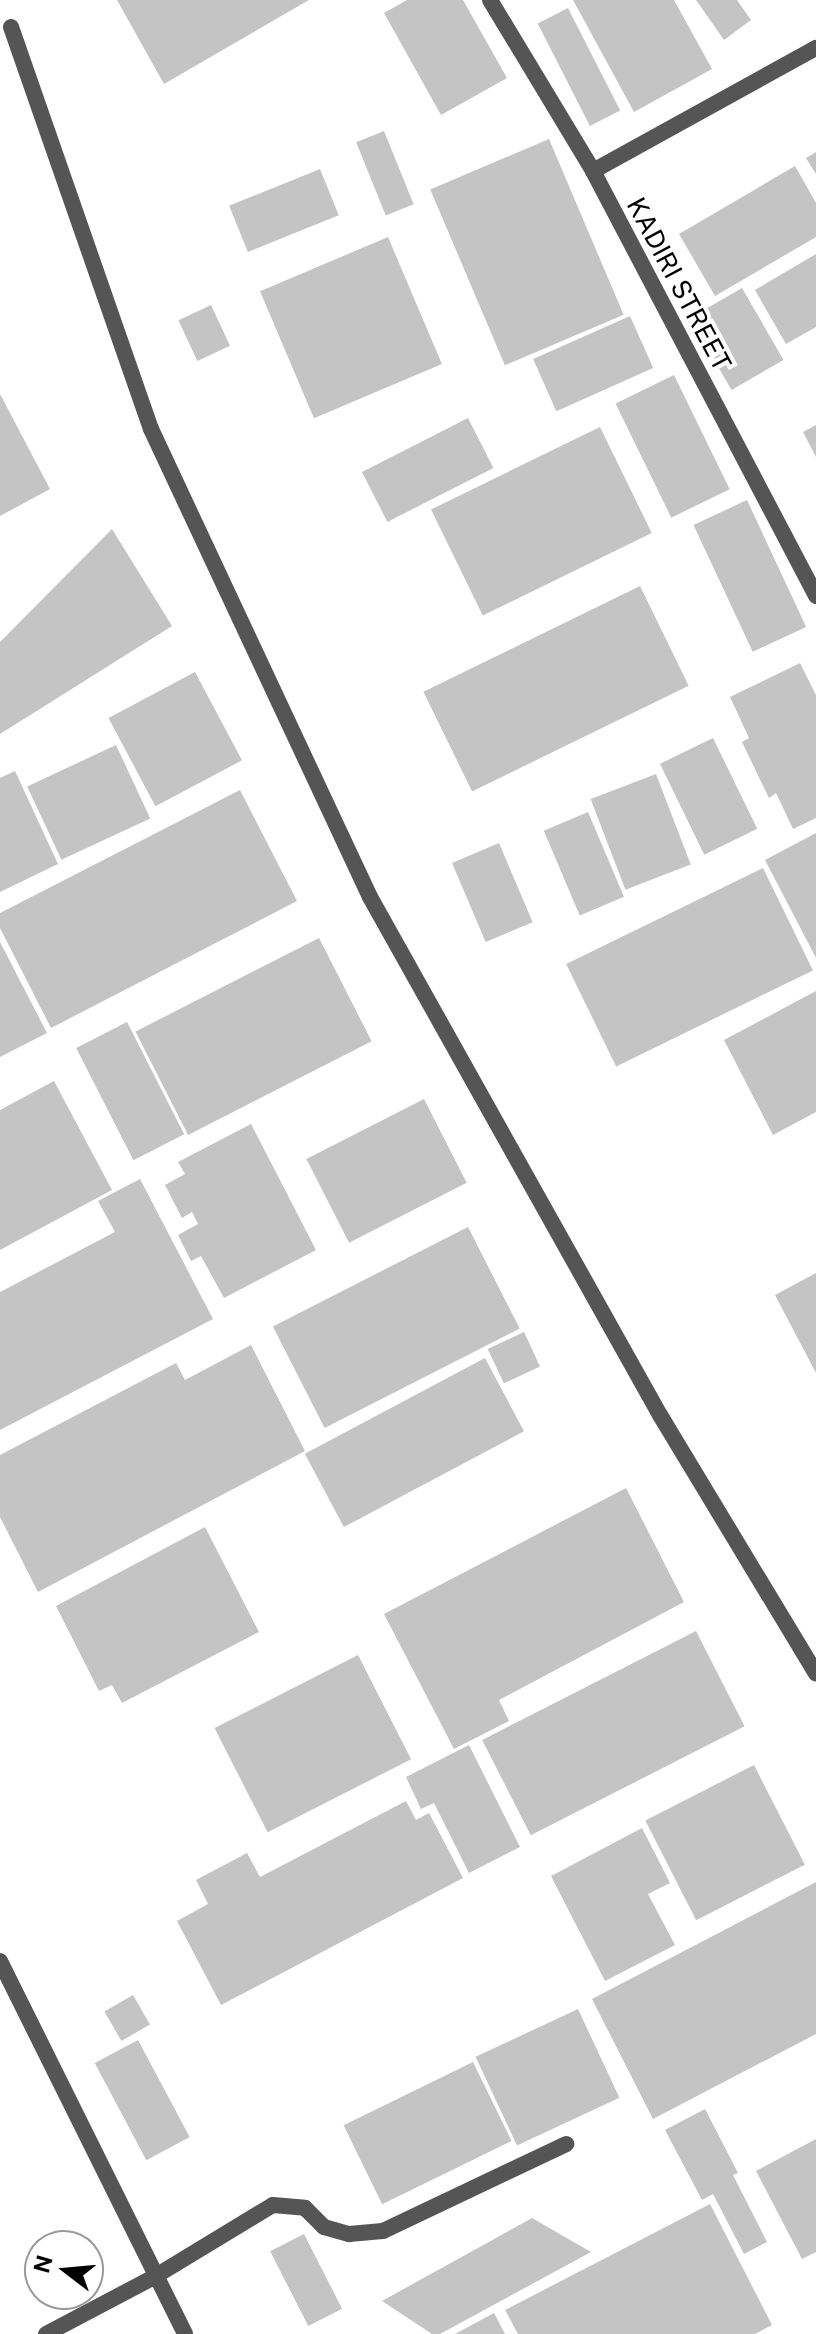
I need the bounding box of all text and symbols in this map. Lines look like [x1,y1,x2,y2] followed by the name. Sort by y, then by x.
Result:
[620,192,738,376] street label: KADIRI STREET
[24,2230,104,2310] north arrow
[28,2252,58,2276] text: N

